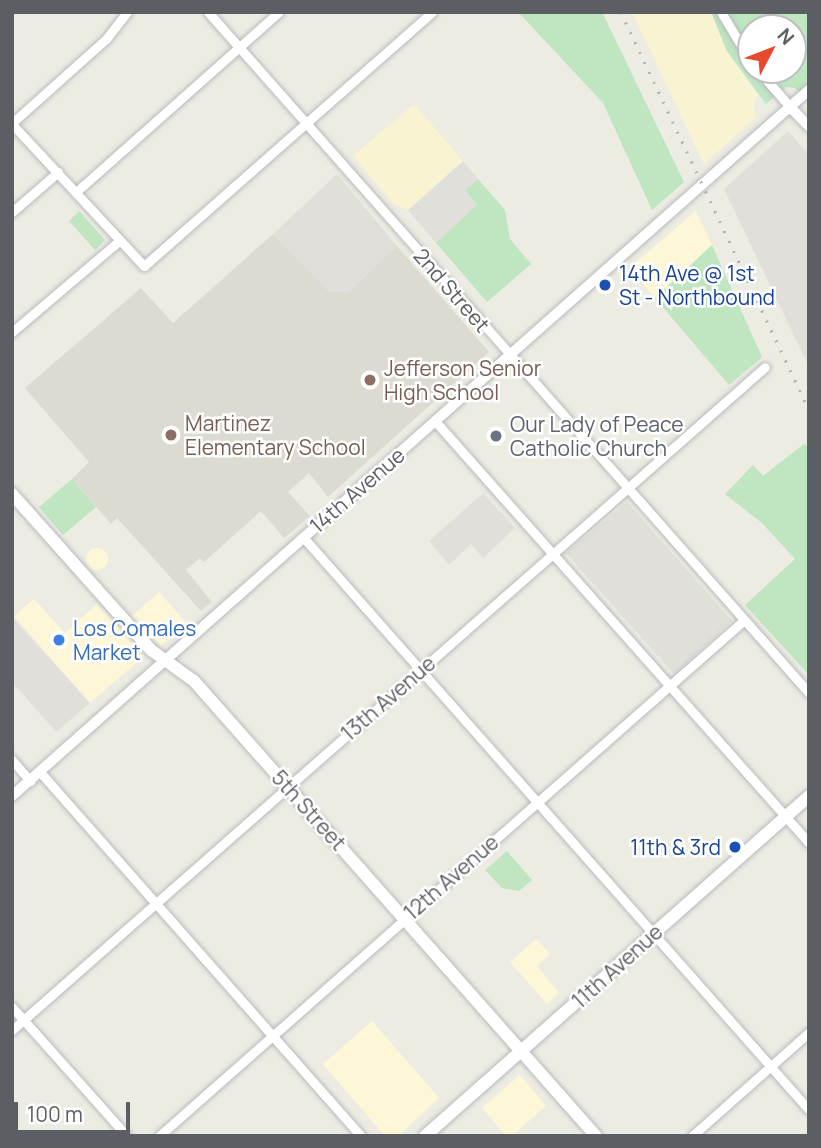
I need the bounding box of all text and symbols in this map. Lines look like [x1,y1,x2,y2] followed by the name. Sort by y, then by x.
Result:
[737,14,807,84] north arrow
[772,23,800,50] text: N
[409,243,495,337] street label: 2nd Street
[619,260,775,310] place label: 14th Ave @ 1st St - Northbound
[597,277,613,293] marker: 14th Ave @ 1st St - Northbound
[384,355,541,405] place label: Jefferson Senior High School
[362,372,378,388] marker: Jefferson Senior High School
[185,410,366,460] place label: Martinez Elementary School
[510,411,684,461] place label: Our Lady of Peace Catholic Church
[163,427,179,443] marker: Martinez Elementary School
[488,428,504,444] marker: Our Lady of Peace Catholic Church
[304,442,410,538] street label: 14th Avenue
[73,615,196,665] place label: Los Comales Market
[51,632,67,648] marker: Los Comales Market
[336,650,440,746] street label: 13th Avenue
[267,765,351,855] street label: 5th Street
[399,829,503,925] street label: 12th Avenue
[630,834,721,860] place label: 11th & 3rd
[727,839,743,855] marker: 11th & 3rd
[566,919,668,1013] street label: 11th Avenue
[18,1088,133,1132] scale bar
[27,1100,83,1128] text: 100 m

